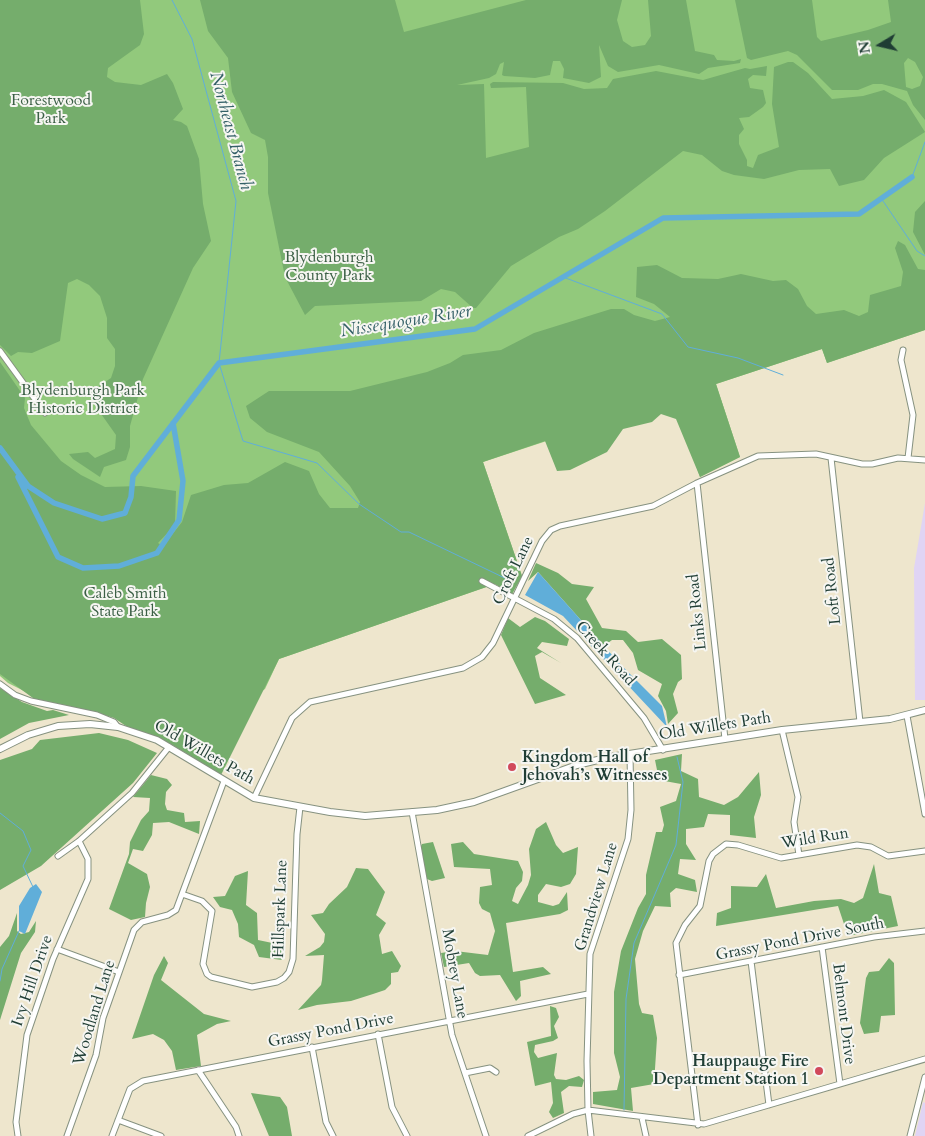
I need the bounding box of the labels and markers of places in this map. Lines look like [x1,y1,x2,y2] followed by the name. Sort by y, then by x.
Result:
[522,748,667,786] place label: Kingdom Hall of Jehovah’s Witnesses
[506,761,518,773] marker: Kingdom Hall of Jehovah’s Witnesses
[653,1052,809,1090] place label: Hauppauge Fire Department Station 1
[813,1065,825,1077] marker: Hauppauge Fire Department Station 1

